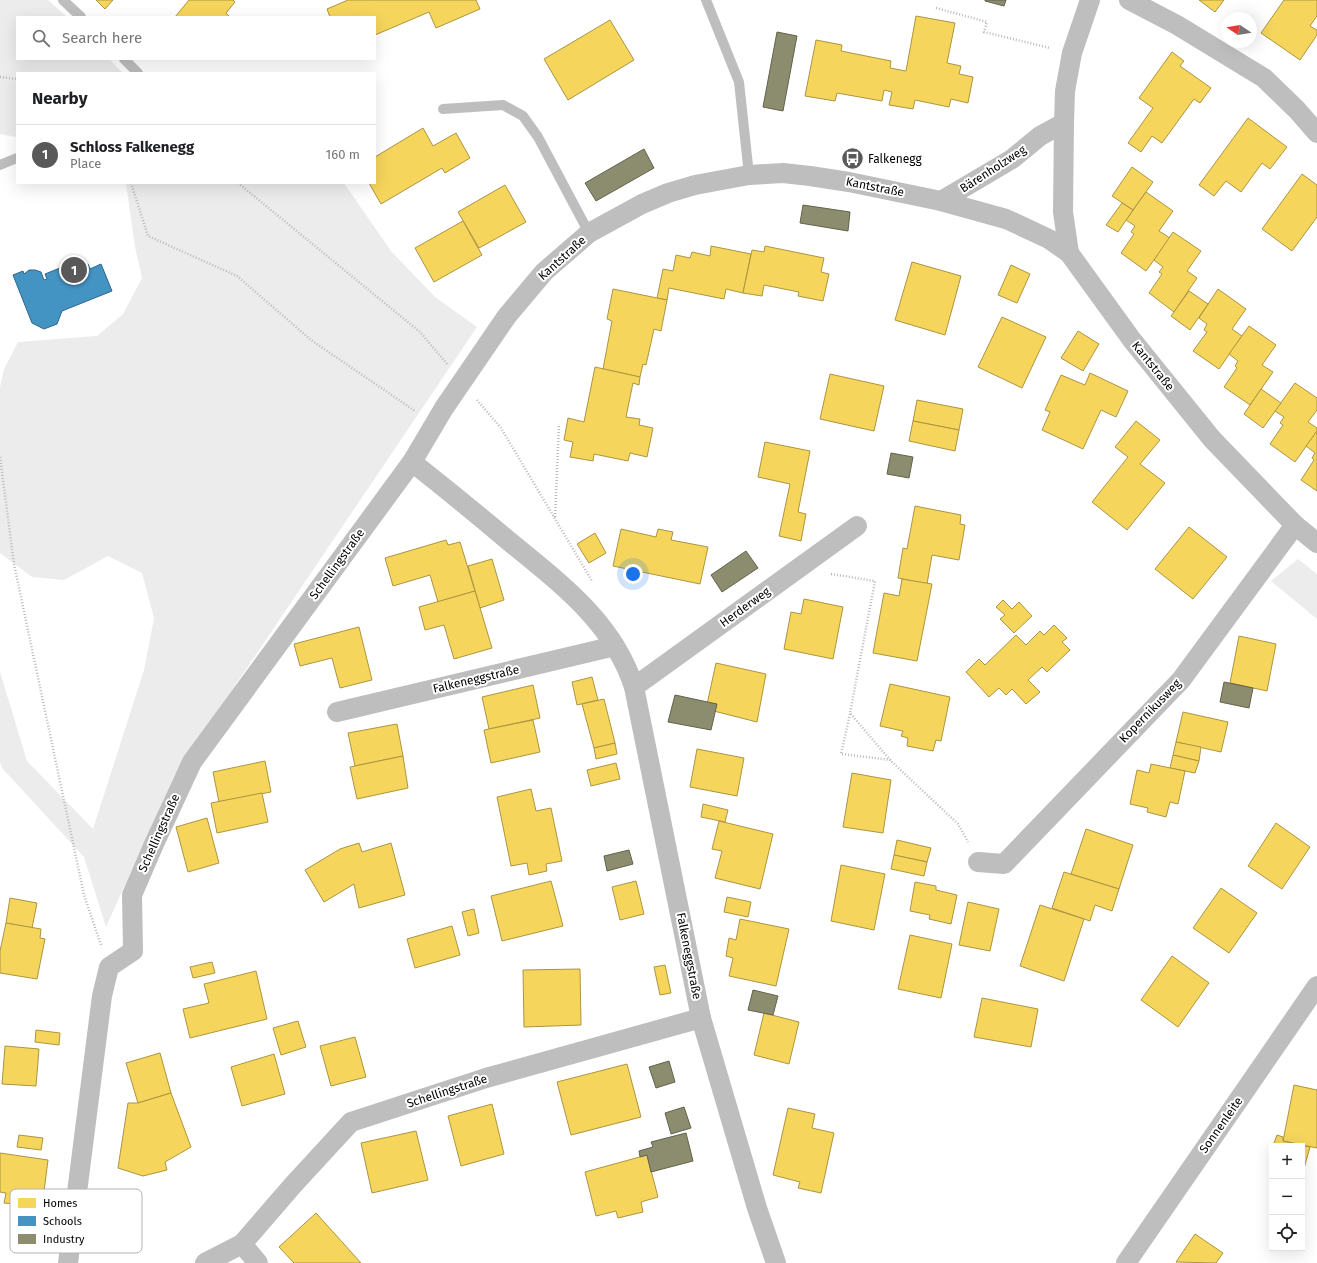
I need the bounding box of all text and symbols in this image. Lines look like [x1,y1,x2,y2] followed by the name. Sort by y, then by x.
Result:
[1221,12,1257,48] north arrow
[16,16,376,60] search box
[30,27,52,49] icon: search
[62,29,142,47] text: Search here
[32,88,87,109] text: Nearby
[70,138,194,156] text: Schloss Falkenegg
[957,142,1029,196] street label: Bärenholzweg
[839,146,865,172] bus stop icon: Falkenegg
[42,147,48,162] text: 1
[326,147,360,162] text: 160 m
[868,152,922,166] place label: Falkenegg
[70,156,101,171] text: Place
[845,174,905,200] street label: Kantstraße
[535,233,589,283] street label: Kantstraße
[61,255,87,285] pin: 1
[1129,339,1177,393] street label: Kantstraße
[307,526,367,602] street label: Schellingstraße
[623,564,643,584] your location
[717,584,773,630] street label: Herderweg
[432,662,520,696] street label: Falkeneggstraße
[1116,676,1184,746] street label: Kopernikusweg
[136,792,182,874] street label: Schellingstraße
[674,911,704,1001] street label: Falkeneggstraße
[405,1071,489,1111] street label: Schellingstraße
[1197,1094,1245,1156] street label: Sonnenleite
[1269,1143,1305,1251] map controls
[1269,1143,1305,1179] button: +
[1269,1179,1305,1215] button: −
[10,1189,142,1253] legend
[43,1197,77,1210] text: Homes
[43,1215,82,1228] text: Schools
[1269,1215,1305,1251] button: locate
[43,1233,85,1246] text: Industry

